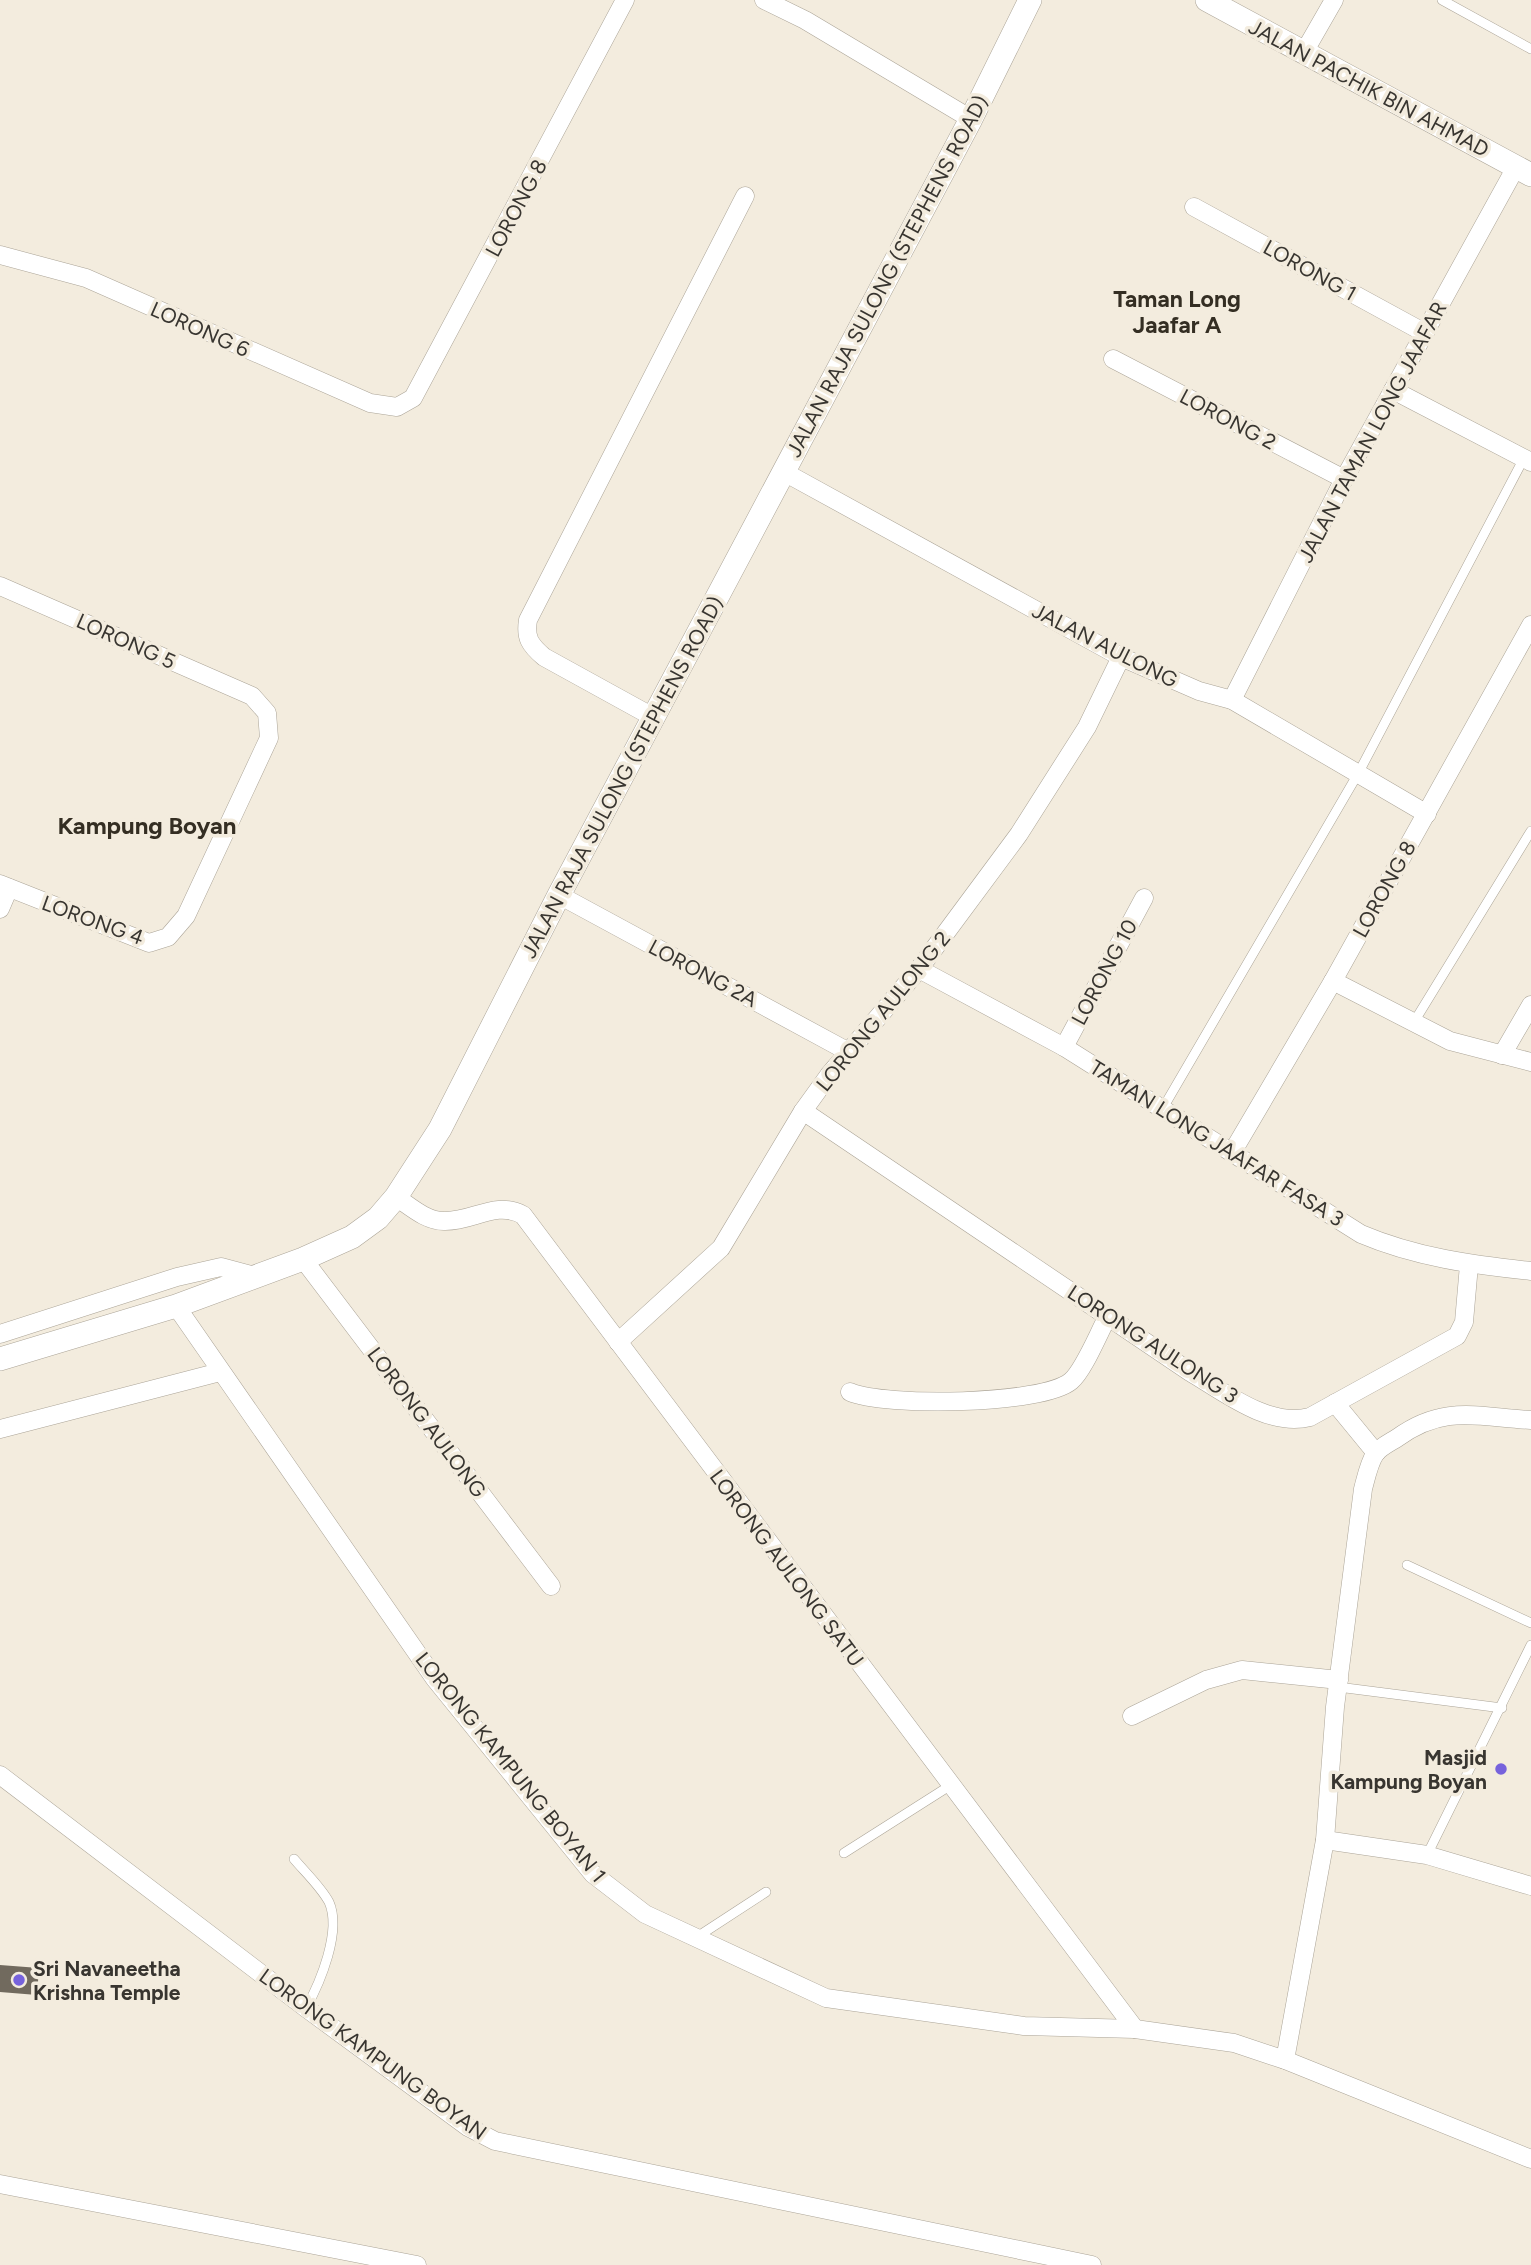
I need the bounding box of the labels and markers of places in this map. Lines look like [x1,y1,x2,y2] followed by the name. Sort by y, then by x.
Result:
[1331,1745,1487,1794] place label: Masjid Kampung Boyan
[1493,1761,1509,1777] marker: Masjid Kampung Boyan
[33,1956,181,2005] place label: Sri Navaneetha Krishna Temple
[11,1972,27,1988] marker: Sri Navaneetha Krishna Temple

